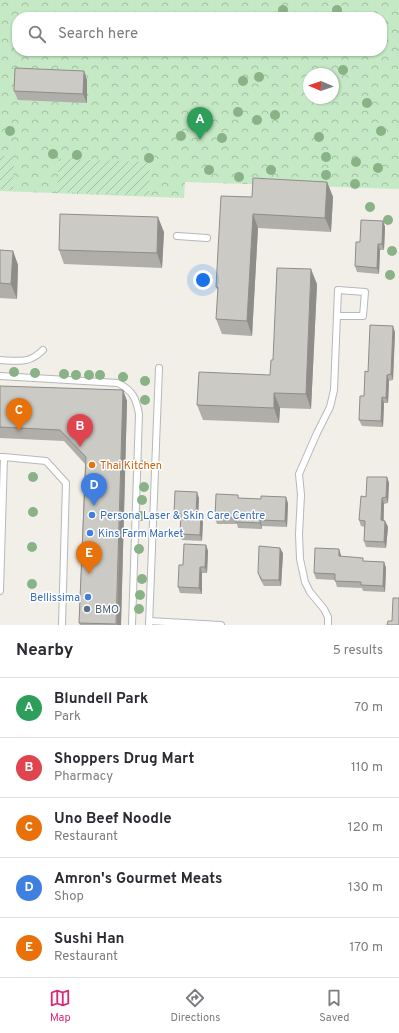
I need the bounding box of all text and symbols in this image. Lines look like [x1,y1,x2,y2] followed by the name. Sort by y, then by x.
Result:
[12,12,387,56] search box
[26,23,48,45] icon: search
[58,25,138,44] text: Search here
[303,68,339,104] north arrow
[187,107,213,140] pin: A
[193,270,213,290] your location
[6,398,32,431] pin: C
[67,414,93,447] pin: B
[100,459,162,473] place label: Thai Kitchen
[87,460,97,470] marker: Thai Kitchen
[81,473,107,506] pin: D
[100,509,265,523] place label: Persona Laser & Skin Care Centre
[87,510,97,520] marker: Persona Laser & Skin Care Centre
[98,527,184,541] place label: Kins Farm Market
[85,528,95,538] marker: Kins Farm Market
[76,541,102,574] pin: E
[30,591,80,605] place label: Bellissima
[83,592,93,602] marker: Bellissima
[95,603,119,617] place label: BMO
[82,604,92,614] marker: BMO
[16,640,73,662] text: Nearby
[333,643,383,659] text: 5 results
[54,690,148,709] text: Blundell Park
[24,700,34,716] text: A
[354,700,383,716] text: 70 m
[54,709,81,725] text: Park
[54,750,194,769] text: Shoppers Drug Mart
[25,760,33,776] text: B
[351,760,383,776] text: 110 m
[54,769,113,785] text: Pharmacy
[54,810,172,829] text: Uno Beef Noodle
[25,820,33,836] text: C
[348,820,383,836] text: 120 m
[54,829,118,845] text: Restaurant
[54,870,222,889] text: Amron's Gourmet Meats
[24,880,34,896] text: D
[348,880,383,896] text: 130 m
[54,889,84,905] text: Shop
[54,930,125,949] text: Sushi Han
[25,940,33,956] text: E
[349,940,383,956] text: 170 m
[54,949,118,965] text: Restaurant
[49,987,71,1025] tab: Map
[170,987,220,1025] tab: Directions
[319,987,350,1025] tab: Saved

